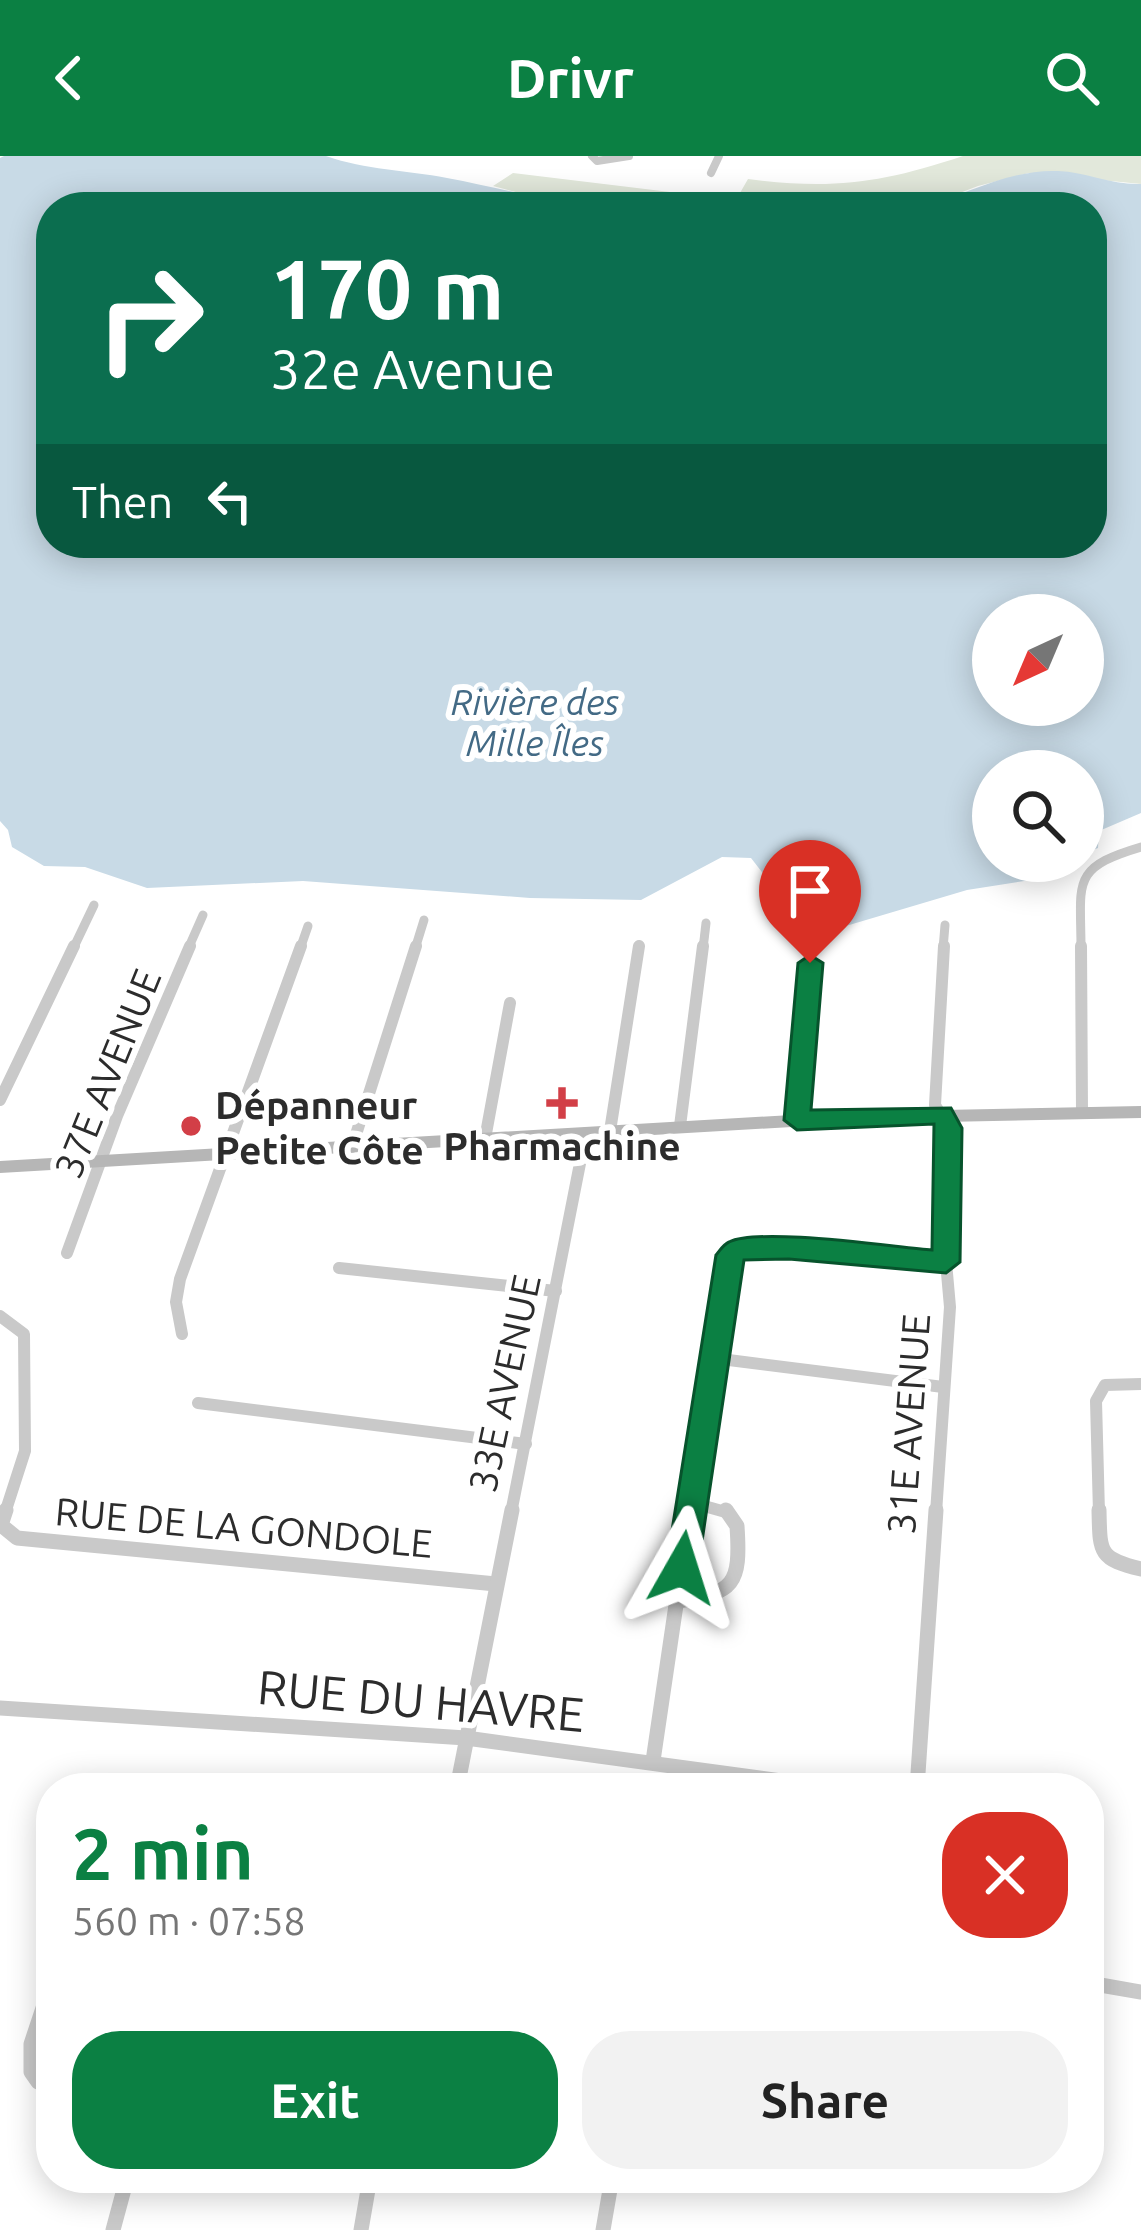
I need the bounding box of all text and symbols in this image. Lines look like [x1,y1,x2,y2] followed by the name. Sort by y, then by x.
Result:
[36,45,102,111] icon: back
[1039,45,1105,111] icon: search
[507,48,634,108] text: Drivr
[72,240,228,396] icon: right
[270,241,504,335] text: 170 m
[270,339,555,399] text: 32e Avenue
[197,468,263,534] icon: left
[72,476,173,527] text: Then
[972,594,1104,726] north arrow
[972,594,1104,882] map controls
[451,681,619,763] water label: Rivière des Mille Îles
[972,750,1104,882] button: search
[759,840,861,963] pin
[777,858,843,924] icon: arrive
[46,962,168,1184] street label: 37E AVENUE
[215,1083,424,1171] place label: Dépanneur Petite Côte
[549,1090,575,1116] marker: Pharmachine
[178,1113,204,1139] marker: Dépanneur Petite Côte
[443,1124,681,1167] place label: Pharmachine
[460,1270,548,1496] street label: 33E AVENUE
[879,1312,937,1536] street label: 31E AVENUE
[53,1489,435,1565] street label: RUE DE LA GONDOLE
[619,1505,745,1631] position arrow
[255,1659,587,1741] street label: RUE DU HAVRE
[942,1812,1068,1938] button: close
[72,1813,254,1894] text: 2 min
[72,1899,306,1942] text: 560 m · 07:58
[72,2031,558,2169] button: Exit
[582,2031,1068,2169] button: Share

